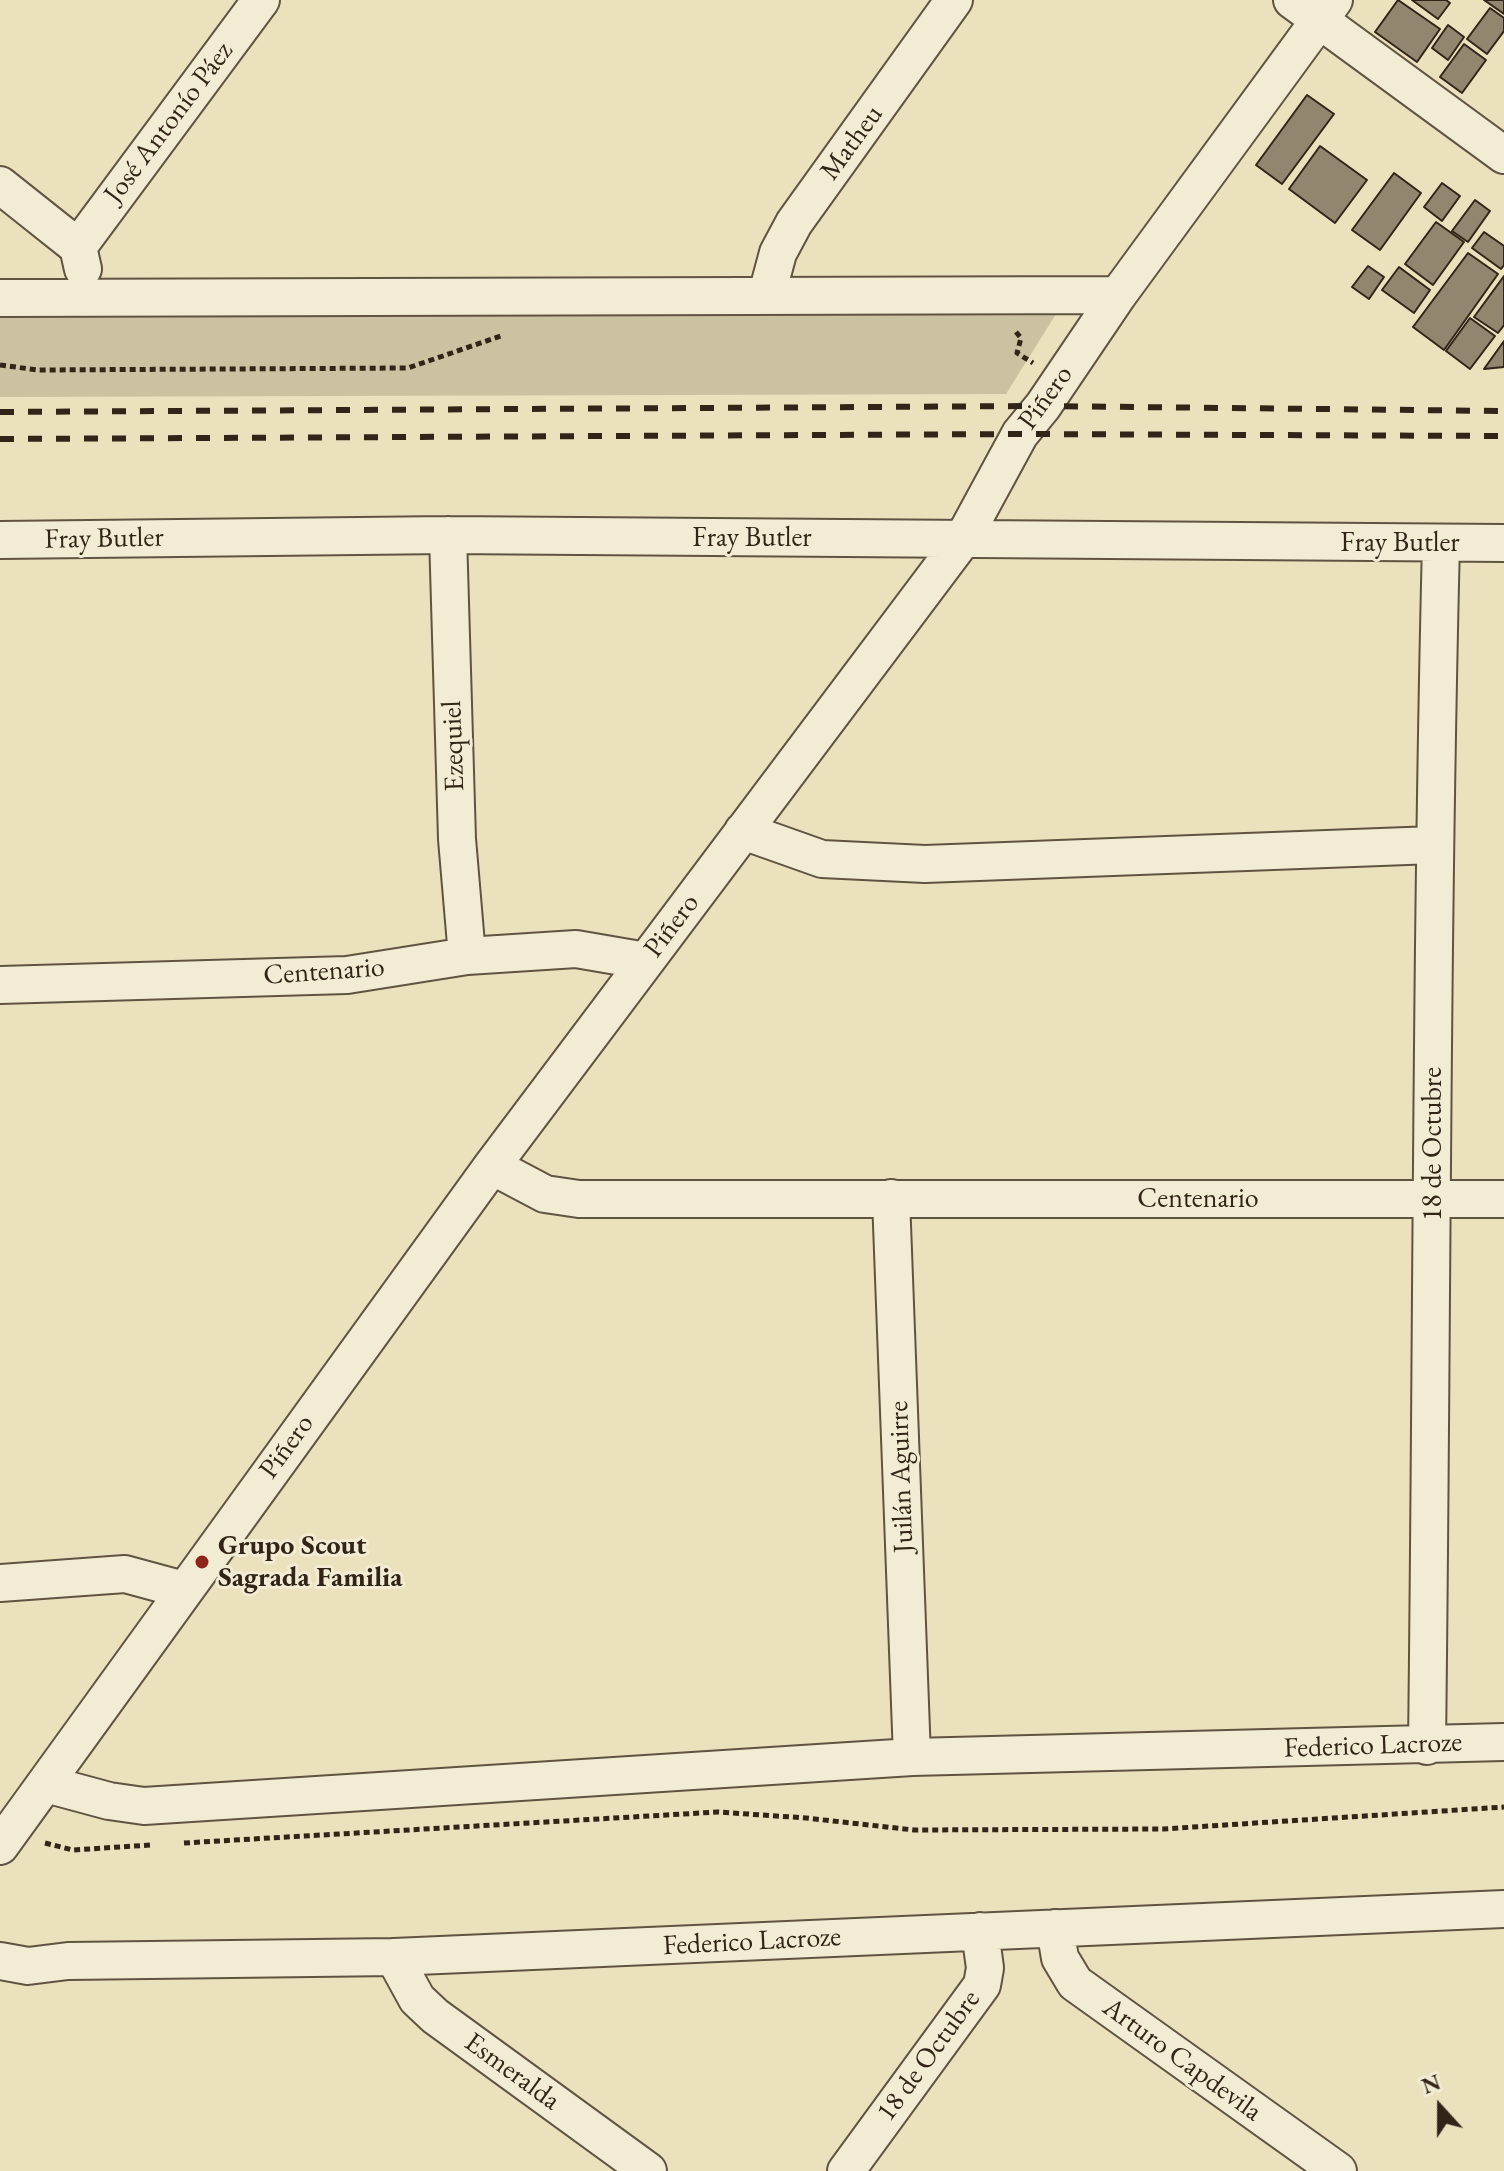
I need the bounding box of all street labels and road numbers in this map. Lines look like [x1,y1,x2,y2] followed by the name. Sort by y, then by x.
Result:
[97,36,241,210] street label: José Antonío Páez
[814,99,890,187] street label: Matheu
[1011,359,1081,437] street label: Piñero
[44,521,164,557] street label: Fray Butler
[692,521,812,555] street label: Fray Butler
[1340,526,1460,560] street label: Fray Butler
[436,700,472,792] street label: Ezequiel
[637,887,707,965] street label: Piñero
[262,951,386,993] street label: Centenario
[1416,1067,1450,1221] street label: 18 de Octubre
[1137,1182,1259,1216] street label: Centenario
[883,1400,921,1554] street label: Juilán Aguirre
[252,1408,322,1486] street label: Piñero
[1283,1726,1463,1766] street label: Federico Lacroze
[662,1921,842,1963] street label: Federico Lacroze
[870,1984,988,2128] street label: 18 de Octubre
[1096,1991,1268,2129] street label: Arturo Capdevila
[458,2026,566,2118] street label: Esmeralda

